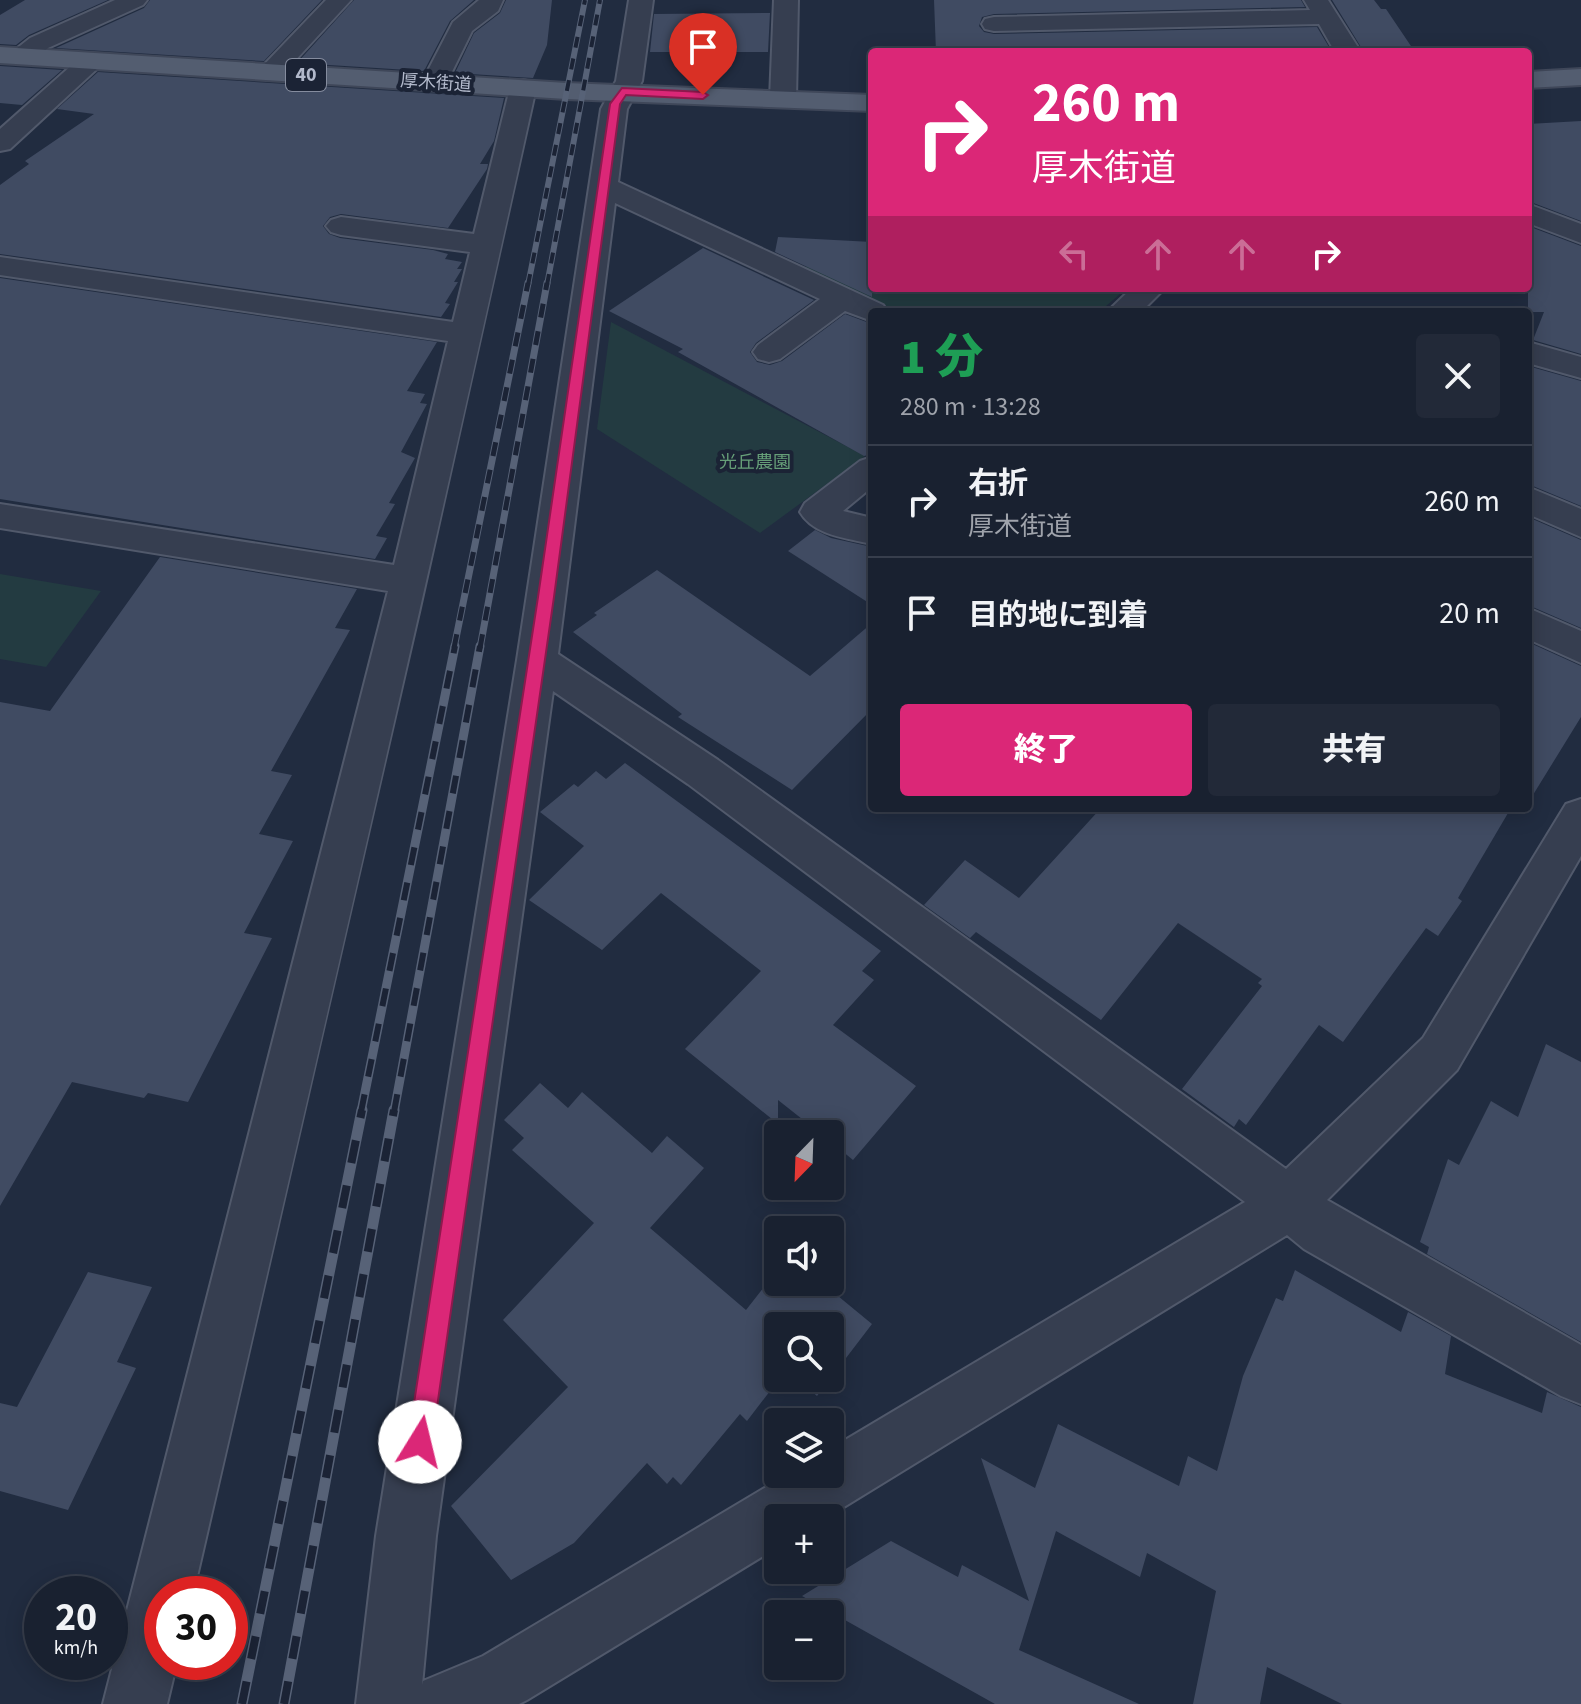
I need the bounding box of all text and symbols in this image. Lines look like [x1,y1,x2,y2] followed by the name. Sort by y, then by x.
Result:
[669,13,737,95] pin
[681,25,725,69] icon: arrive
[286,59,326,91] road number: 40
[1032,64,1180,143] text: 260 m
[399,68,473,98] street label: 厚木街道
[900,80,1004,184] icon: right
[1032,143,1176,194] text: 厚木街道
[1052,232,1096,276] icon: left
[1136,232,1180,276] icon: ahead
[1220,232,1264,276] icon: ahead
[1304,232,1348,276] icon: right
[900,324,983,392] text: 1 分
[1416,334,1500,418] button: close
[900,388,1041,425] text: 280 m · 13:28
[719,450,791,475] park label: 光丘農園
[968,462,1028,505] text: 右折
[900,479,944,523] icon: right
[1424,480,1500,523] text: 260 m
[968,508,1072,545] text: 厚木街道
[900,591,944,635] icon: arrive
[1439,592,1500,635] text: 20 m
[968,594,1148,637] text: 目的地に到着
[900,704,1192,796] button: 終了
[1208,704,1500,796] button: 共有
[764,1120,844,1200] north arrow
[764,1120,844,1680] map controls
[764,1216,844,1296] button: sound
[764,1312,844,1392] button: search
[378,1400,462,1484] position arrow
[764,1408,844,1488] button: layers
[764,1504,844,1584] button: +
[144,1576,248,1680] speed limit sign: 30
[55,1589,97,1646] text: 20
[764,1600,844,1680] button: −
[54,1634,98,1662] text: km/h

